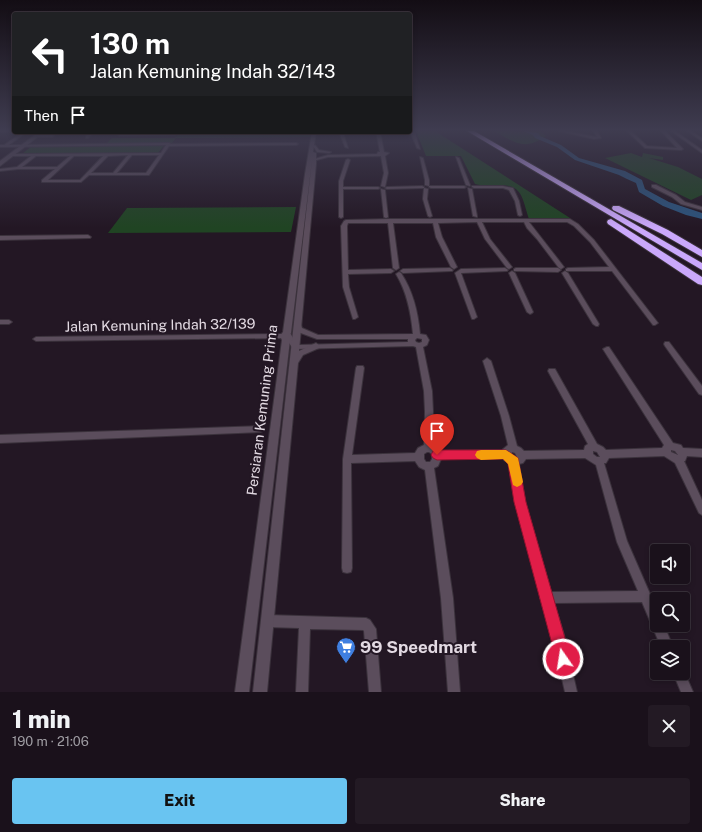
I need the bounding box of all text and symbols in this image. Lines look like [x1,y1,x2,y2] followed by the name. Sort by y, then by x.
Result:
[90,27,170,60] text: 130 m
[24,28,76,80] icon: left
[90,61,335,82] text: Jalan Kemuning Indah 32/143
[67,104,89,126] icon: arrive
[24,107,59,124] text: Then
[65,315,256,335] street label: Jalan Kemuning Indah 32/139
[244,324,280,496] street label: Persiaran Kemuning Prima
[420,414,454,455] pin
[426,420,448,442] icon: arrive
[650,544,690,680] map controls
[650,544,690,584] button: sound
[650,592,690,632] button: search
[335,636,357,664] supermarket icon: 99 Speedmart
[360,637,477,657] place label: 99 Speedmart
[542,638,584,680] position arrow
[650,640,690,680] button: layers
[12,705,71,733] text: 1 min
[648,705,690,747] button: close
[12,734,89,749] text: 190 m · 21:06
[12,778,347,824] button: Exit
[355,778,690,824] button: Share

